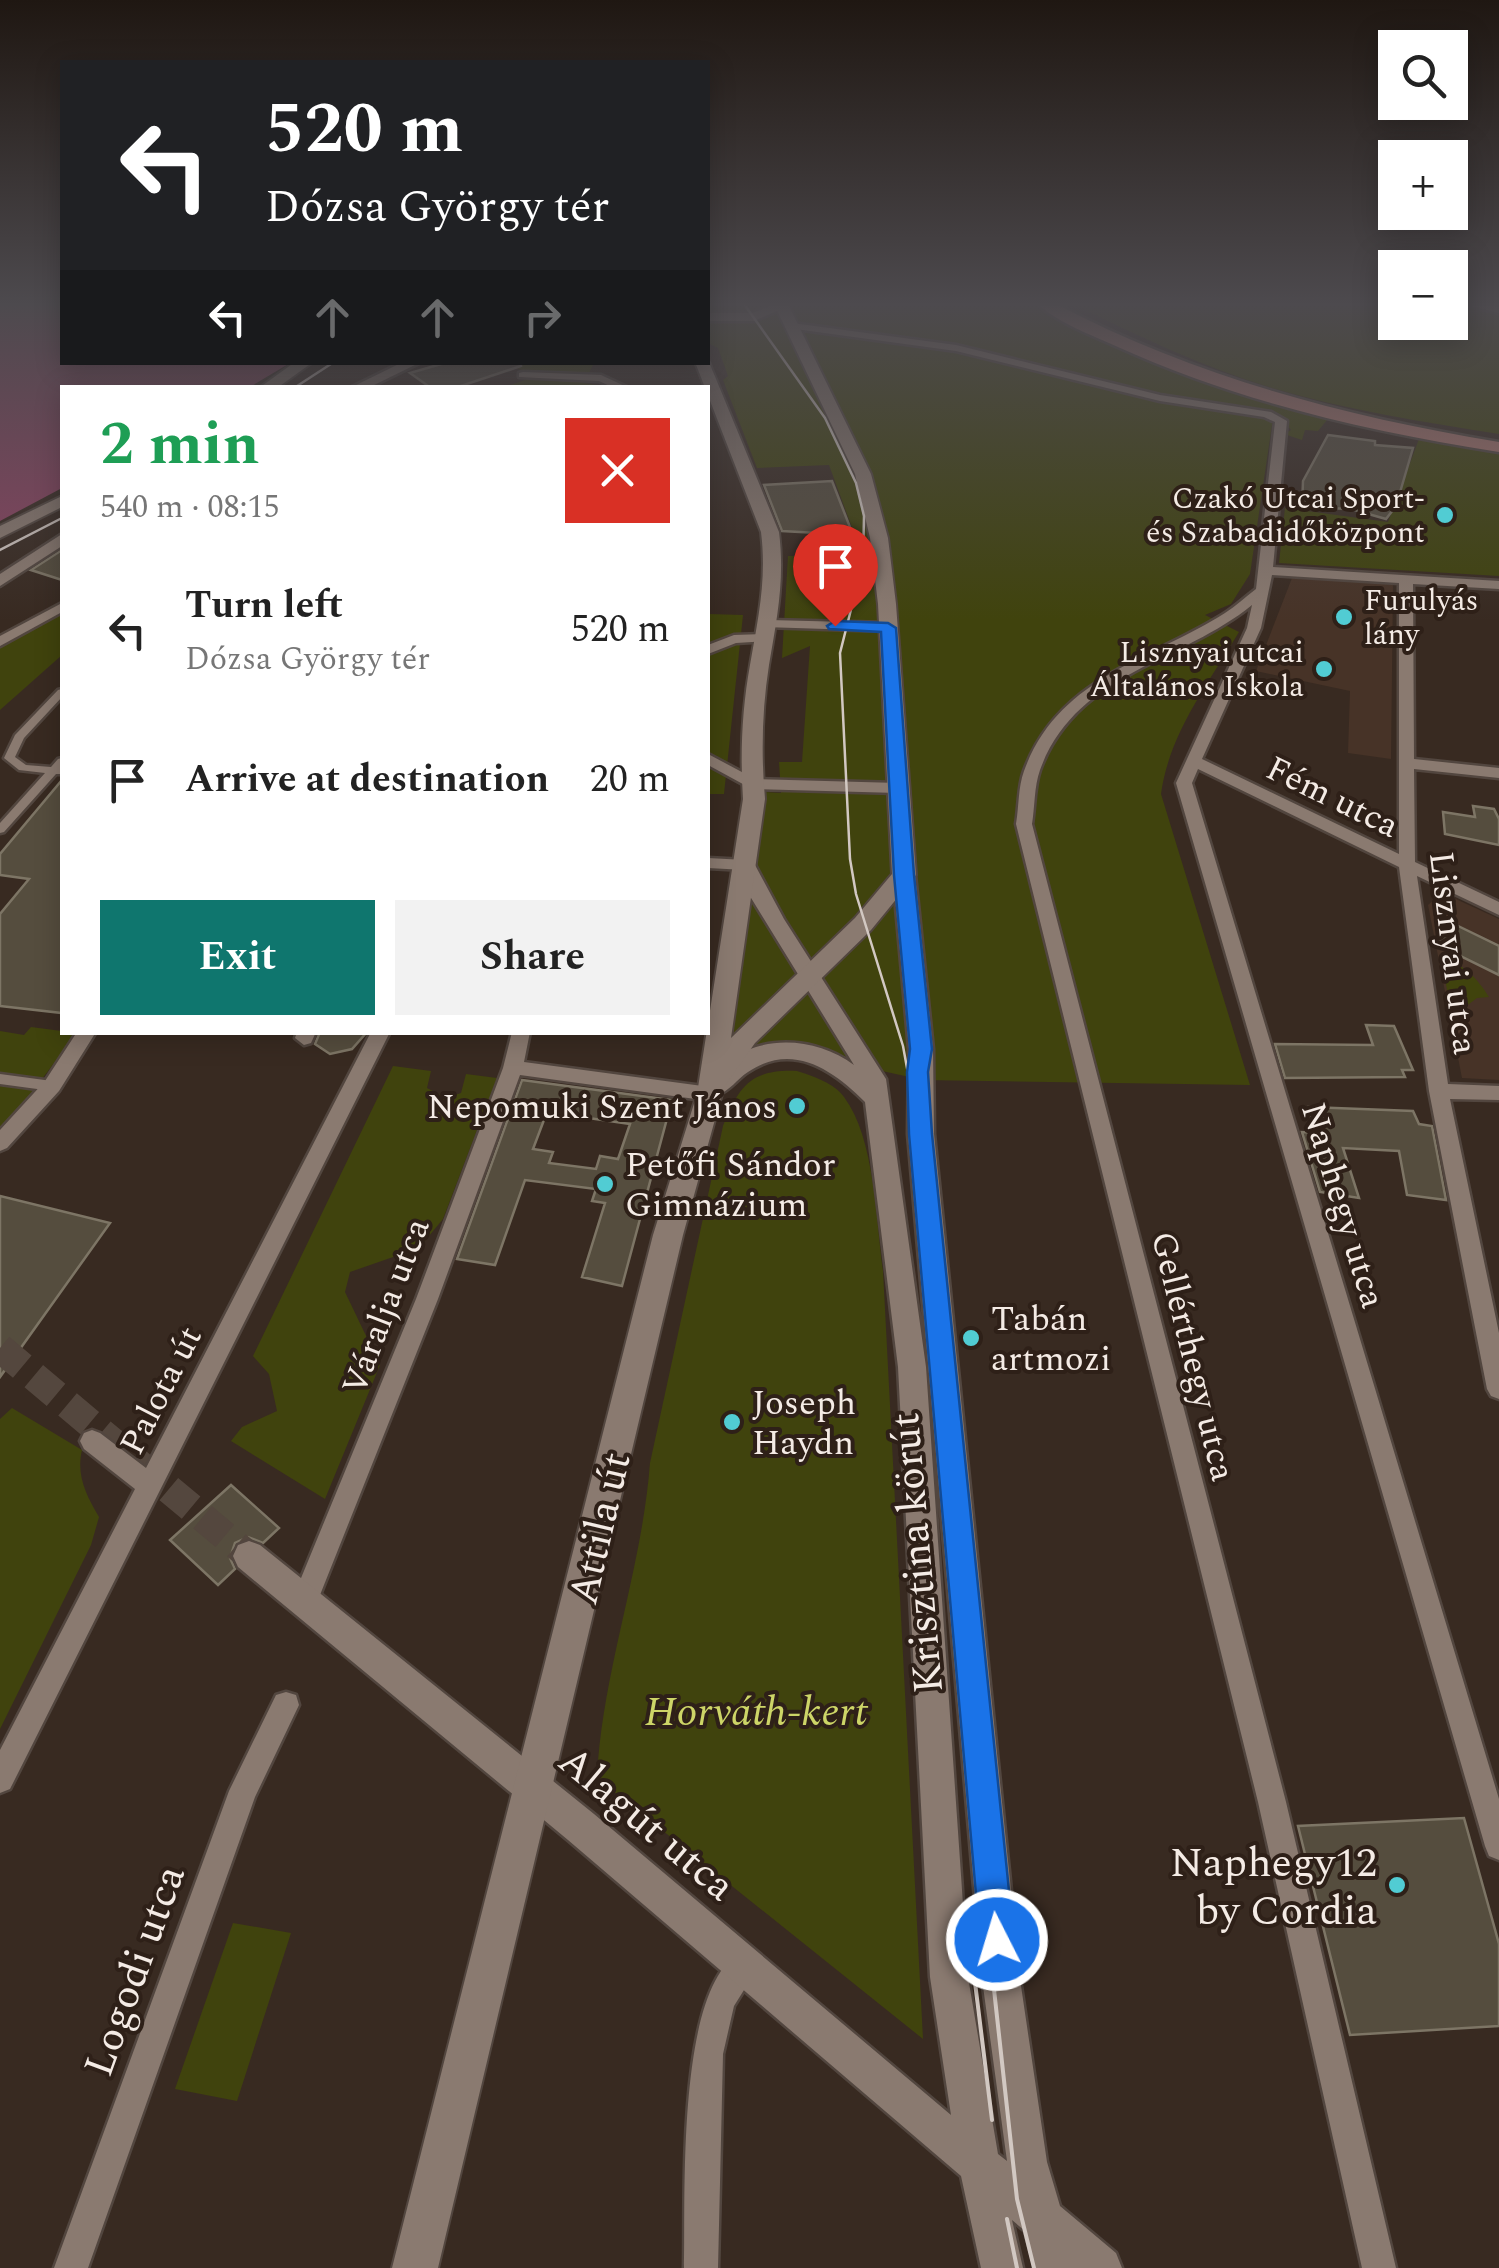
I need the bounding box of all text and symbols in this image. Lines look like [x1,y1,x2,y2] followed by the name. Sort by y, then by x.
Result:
[1378,30,1468,340] map controls
[1378,30,1468,120] button: search
[265,77,463,183] text: 520 m
[100,100,230,230] icon: left
[1378,140,1468,230] button: +
[265,173,609,242] text: Dózsa György tér
[1378,250,1468,340] button: −
[200,290,255,345] icon: left
[305,290,360,345] icon: ahead
[410,290,465,345] icon: ahead
[515,290,570,345] icon: right
[100,399,260,491] text: 2 min
[565,418,670,523] button: close
[1146,476,1425,556] place label: Czakó Utcai Sport- és Szabadidőközpont
[100,483,280,532] text: 540 m · 08:15
[1434,504,1456,526] marker: Czakó Utcai Sport- és Szabadidőközpont
[793,524,878,627] pin
[808,539,863,594] icon: arrive
[185,577,343,635] text: Turn left
[1364,578,1479,658] place label: Furulyás lány
[571,601,670,659] text: 520 m
[100,603,155,658] icon: left
[1333,606,1355,628] marker: Furulyás lány
[1090,630,1304,710] place label: Lisznyai utcai Általános Iskola
[185,635,430,684] text: Dózsa György tér
[1313,658,1335,680] marker: Lisznyai utcai Általános Iskola
[1257,742,1408,852] street label: Fém utca
[185,751,549,809] text: Arrive at destination
[590,751,670,809] text: 20 m
[100,753,155,808] icon: arrive
[1414,849,1491,1058] street label: Lisznyai utca
[100,900,375,1015] button: Exit
[395,900,670,1015] button: Share
[427,1081,777,1134] place label: Nepomuki Szent János
[786,1095,808,1117] marker: Nepomuki Szent János
[1286,1096,1399,1315] street label: Naphegy utca
[625,1139,836,1232] place label: Petőfi Sándor Gimnázium
[594,1173,616,1195] marker: Petőfi Sándor Gimnázium
[328,1210,444,1403] street label: Váralja utca
[1136,1226,1249,1487] street label: Gellérthegy utca
[991,1293,1111,1386] place label: Tabán artmozi
[106,1317,216,1464] street label: Palota út
[960,1327,982,1349] marker: Tabán artmozi
[752,1377,856,1470] place label: Joseph Haydn
[874,1410,961,1696] street label: Krisztina körút
[721,1411,743,1433] marker: Joseph Haydn
[552,1446,649,1611] street label: Attila út
[645,1681,868,1744] park label: Horváth-kert
[544,1731,749,1917] street label: Alagút utca
[1170,1832,1377,1943] place label: Naphegy12 by Cordia
[68,1856,203,2085] street label: Logodi utca
[1386,1874,1408,1896] marker: Naphegy12 by Cordia
[945,1888,1049,1992] position arrow

